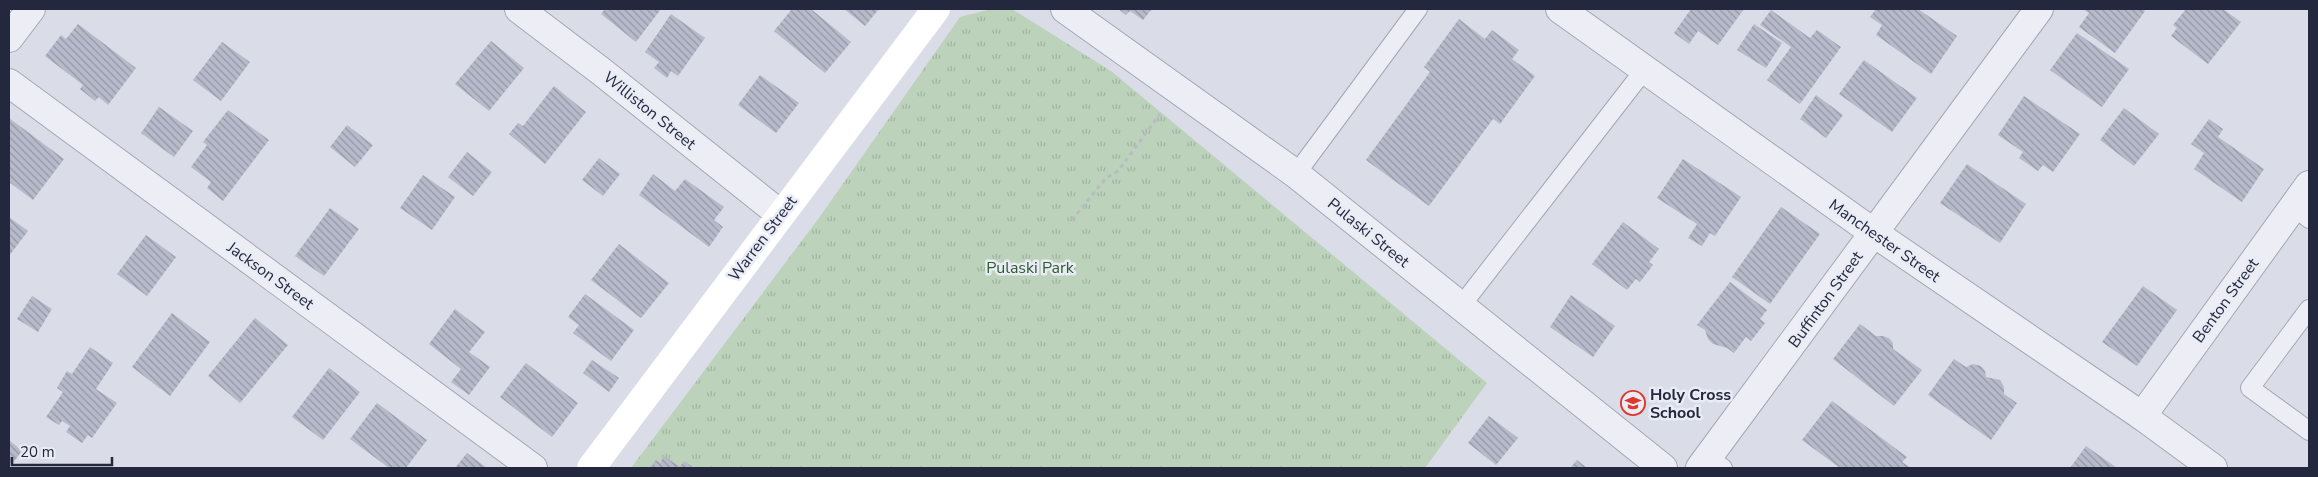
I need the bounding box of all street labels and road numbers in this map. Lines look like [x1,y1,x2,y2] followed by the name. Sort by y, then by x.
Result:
[598,67,701,155] street label: Williston Street
[723,191,802,286] street label: Warren Street
[1323,193,1414,273] street label: Pulaski Street
[1824,194,1945,288] street label: Manchester Street
[222,236,319,315] street label: Jackson Street
[1783,247,1868,352] street label: Buffinton Street
[2188,253,2264,347] street label: Benton Street

